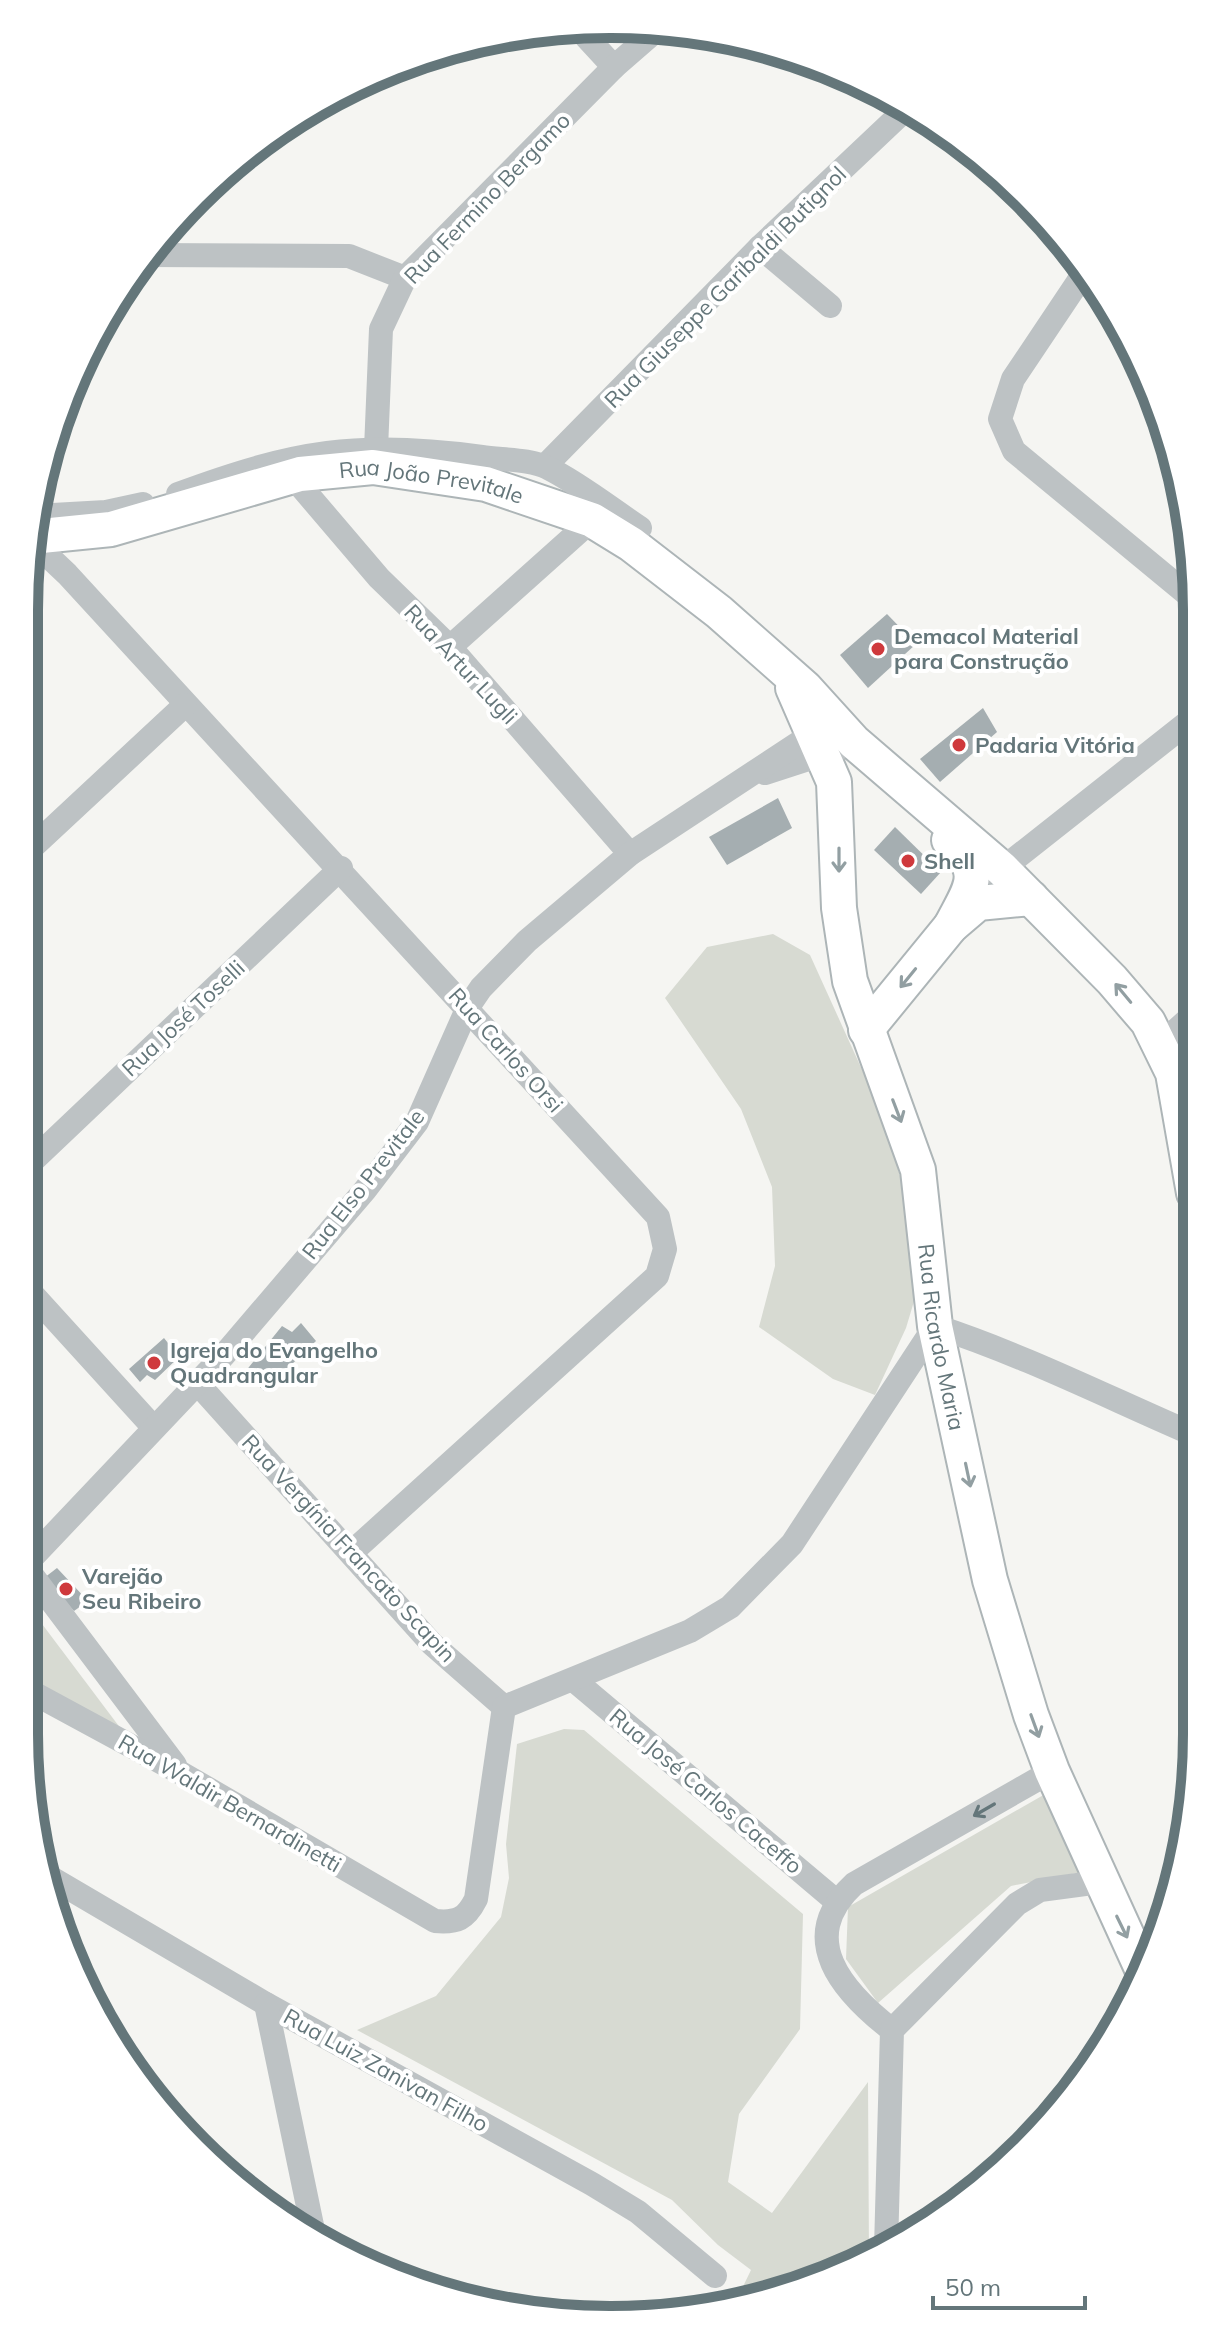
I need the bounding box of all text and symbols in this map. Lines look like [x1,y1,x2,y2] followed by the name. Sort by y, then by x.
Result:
[398,106,576,290] street label: Rua Fermino Bergamo
[598,160,852,414] street label: Rua Giuseppe Garibaldi Butignol
[338,452,527,510] street label: Rua João Previtale
[398,598,524,730] street label: Rua Artur Lugli
[894,622,1079,675] place label: Demacol Material para Construção
[869,640,887,658] marker: Demacol Material para Construção
[975,731,1135,759] place label: Padaria Vitória
[950,736,968,754] marker: Padaria Vitória
[831,846,847,873] one-way arrow
[924,847,975,875] place label: Shell
[899,852,917,870] marker: Shell
[116,954,250,1082] street label: Rua José Toselli
[900,967,917,988] one-way arrow
[443,982,569,1118] street label: Rua Carlos Orsi
[1114,983,1132,1003] one-way arrow
[891,1098,905,1123] one-way arrow
[296,1103,430,1265] street label: Rua Elso Previtale
[912,1242,971,1433] street label: Rua Ricardo Maria
[170,1336,378,1389] place label: Igreja do Evangelho Quadrangular
[145,1354,163,1372] marker: Igreja do Evangelho Quadrangular
[236,1428,462,1668] street label: Rua Vergínia Francato Scapin
[961,1462,976,1487] one-way arrow
[81,1562,202,1615] place label: Varejão Seu Ribeiro
[57,1580,75,1598] marker: Varejão Seu Ribeiro
[604,1702,808,1880] street label: Rua José Carlos Caceffo
[1029,1713,1043,1738] one-way arrow
[113,1728,347,1878] street label: Rua Waldir Bernardinetti
[973,1802,996,1818] one-way arrow
[1115,1915,1130,1939] one-way arrow
[279,2002,493,2138] street label: Rua Luiz Zanivan Filho
[933,2260,1085,2310] scale bar
[945,2272,1001,2302] text: 50 m

